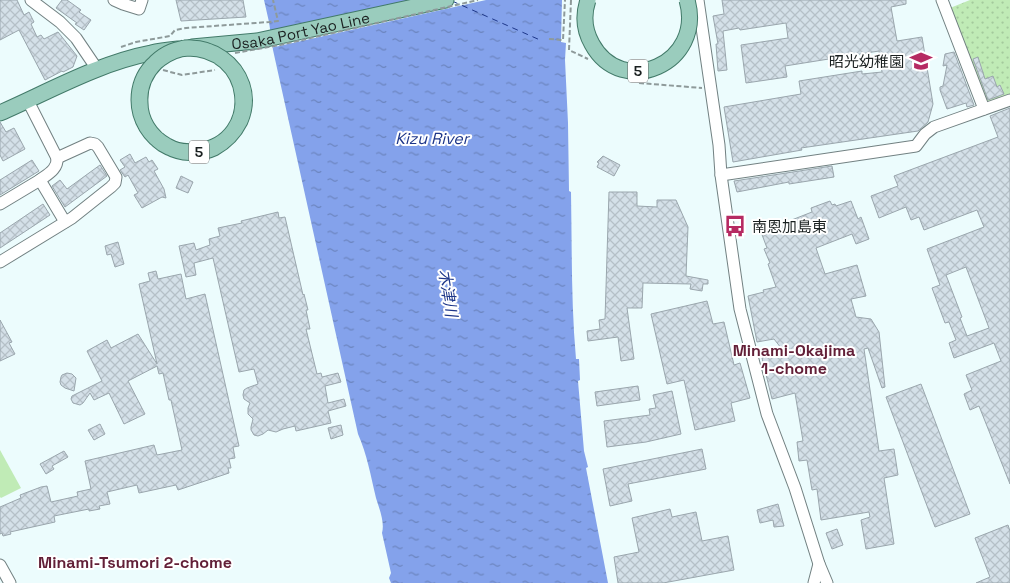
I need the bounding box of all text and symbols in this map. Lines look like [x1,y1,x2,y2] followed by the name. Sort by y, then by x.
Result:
[231,7,372,53] street label: Osaka Port Yao Line
[908,48,934,74] school or university icon: 昭光幼稚園
[829,52,904,71] place label: 昭光幼稚園
[628,59,648,82] road number: 5
[395,128,471,149] water label: Kizu River
[189,140,209,163] road number: 5
[722,213,748,239] bus stop icon: 南恩加島東
[752,217,827,236] place label: 南恩加島東
[434,268,462,320] water label: 木津川
[733,340,855,379] district label: Minami-Okajima 1-chome
[38,552,232,573] district label: Minami-Tsumori 2-chome

